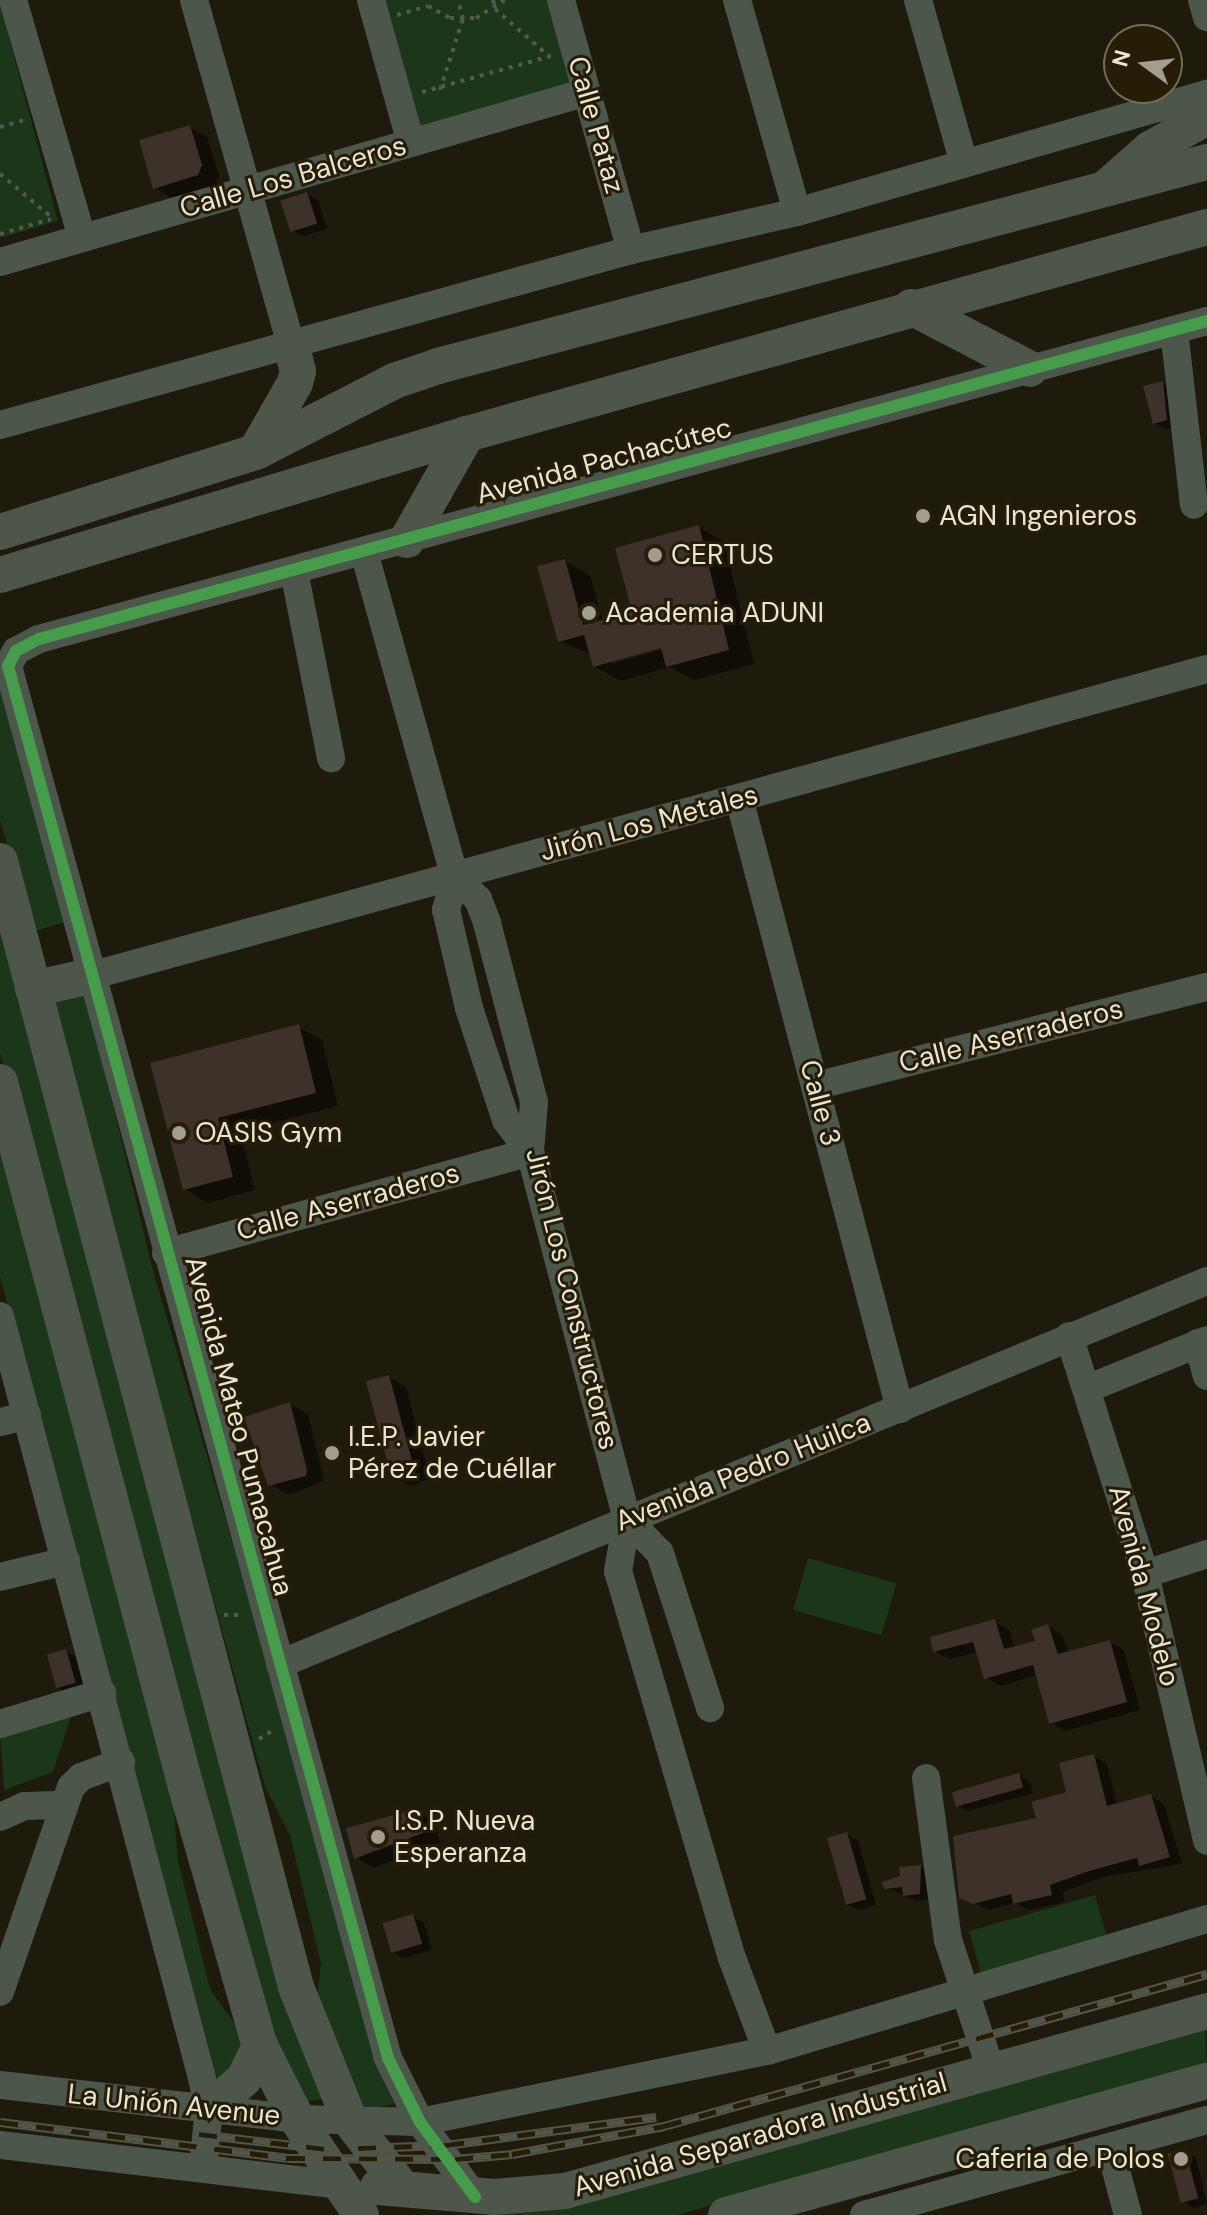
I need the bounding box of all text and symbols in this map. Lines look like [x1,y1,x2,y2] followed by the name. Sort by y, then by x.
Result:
[1103,24,1183,104] north arrow
[1105,47,1137,70] text: N
[560,53,632,197] street label: Calle Pataz
[176,129,410,225] street label: Calle Los Balceros
[473,411,735,511] street label: Avenida Pachacútec
[939,499,1137,533] place label: AGN Ingenieros
[914,507,932,525] marker: AGN Ingenieros
[671,538,774,572] place label: CERTUS
[646,546,664,564] marker: CERTUS
[605,596,824,630] place label: Academia ADUNI
[580,604,598,622] marker: Academia ADUNI
[536,778,762,868] street label: Jirón Los Metales
[896,992,1126,1080] street label: Calle Aserraderos
[792,1056,848,1150] street label: Calle 3
[195,1116,342,1150] place label: OASIS Gym
[170,1124,188,1142] marker: OASIS Gym
[518,1145,626,1453] street label: Jirón Los Constructores
[233,1156,463,1248] street label: Calle Aserraderos
[177,1253,301,1599] street label: Avenida Mateo Pumacahua
[610,1405,876,1539] street label: Avenida Pedro Huilca
[348,1420,556,1486] place label: I.E.P. Javier Pérez de Cuéllar
[323,1444,341,1462] marker: I.E.P. Javier Pérez de Cuéllar
[1101,1482,1187,1690] street label: Avenida Modelo
[394,1804,535,1870] place label: I.S.P. Nueva Esperanza
[369,1828,387,1846] marker: I.S.P. Nueva Esperanza
[569,2066,951,2204] street label: Avenida Separadora Industrial
[66,2077,282,2133] street label: La Unión Avenue
[955,2142,1165,2176] place label: Caferia de Polos
[1172,2150,1190,2168] marker: Caferia de Polos

